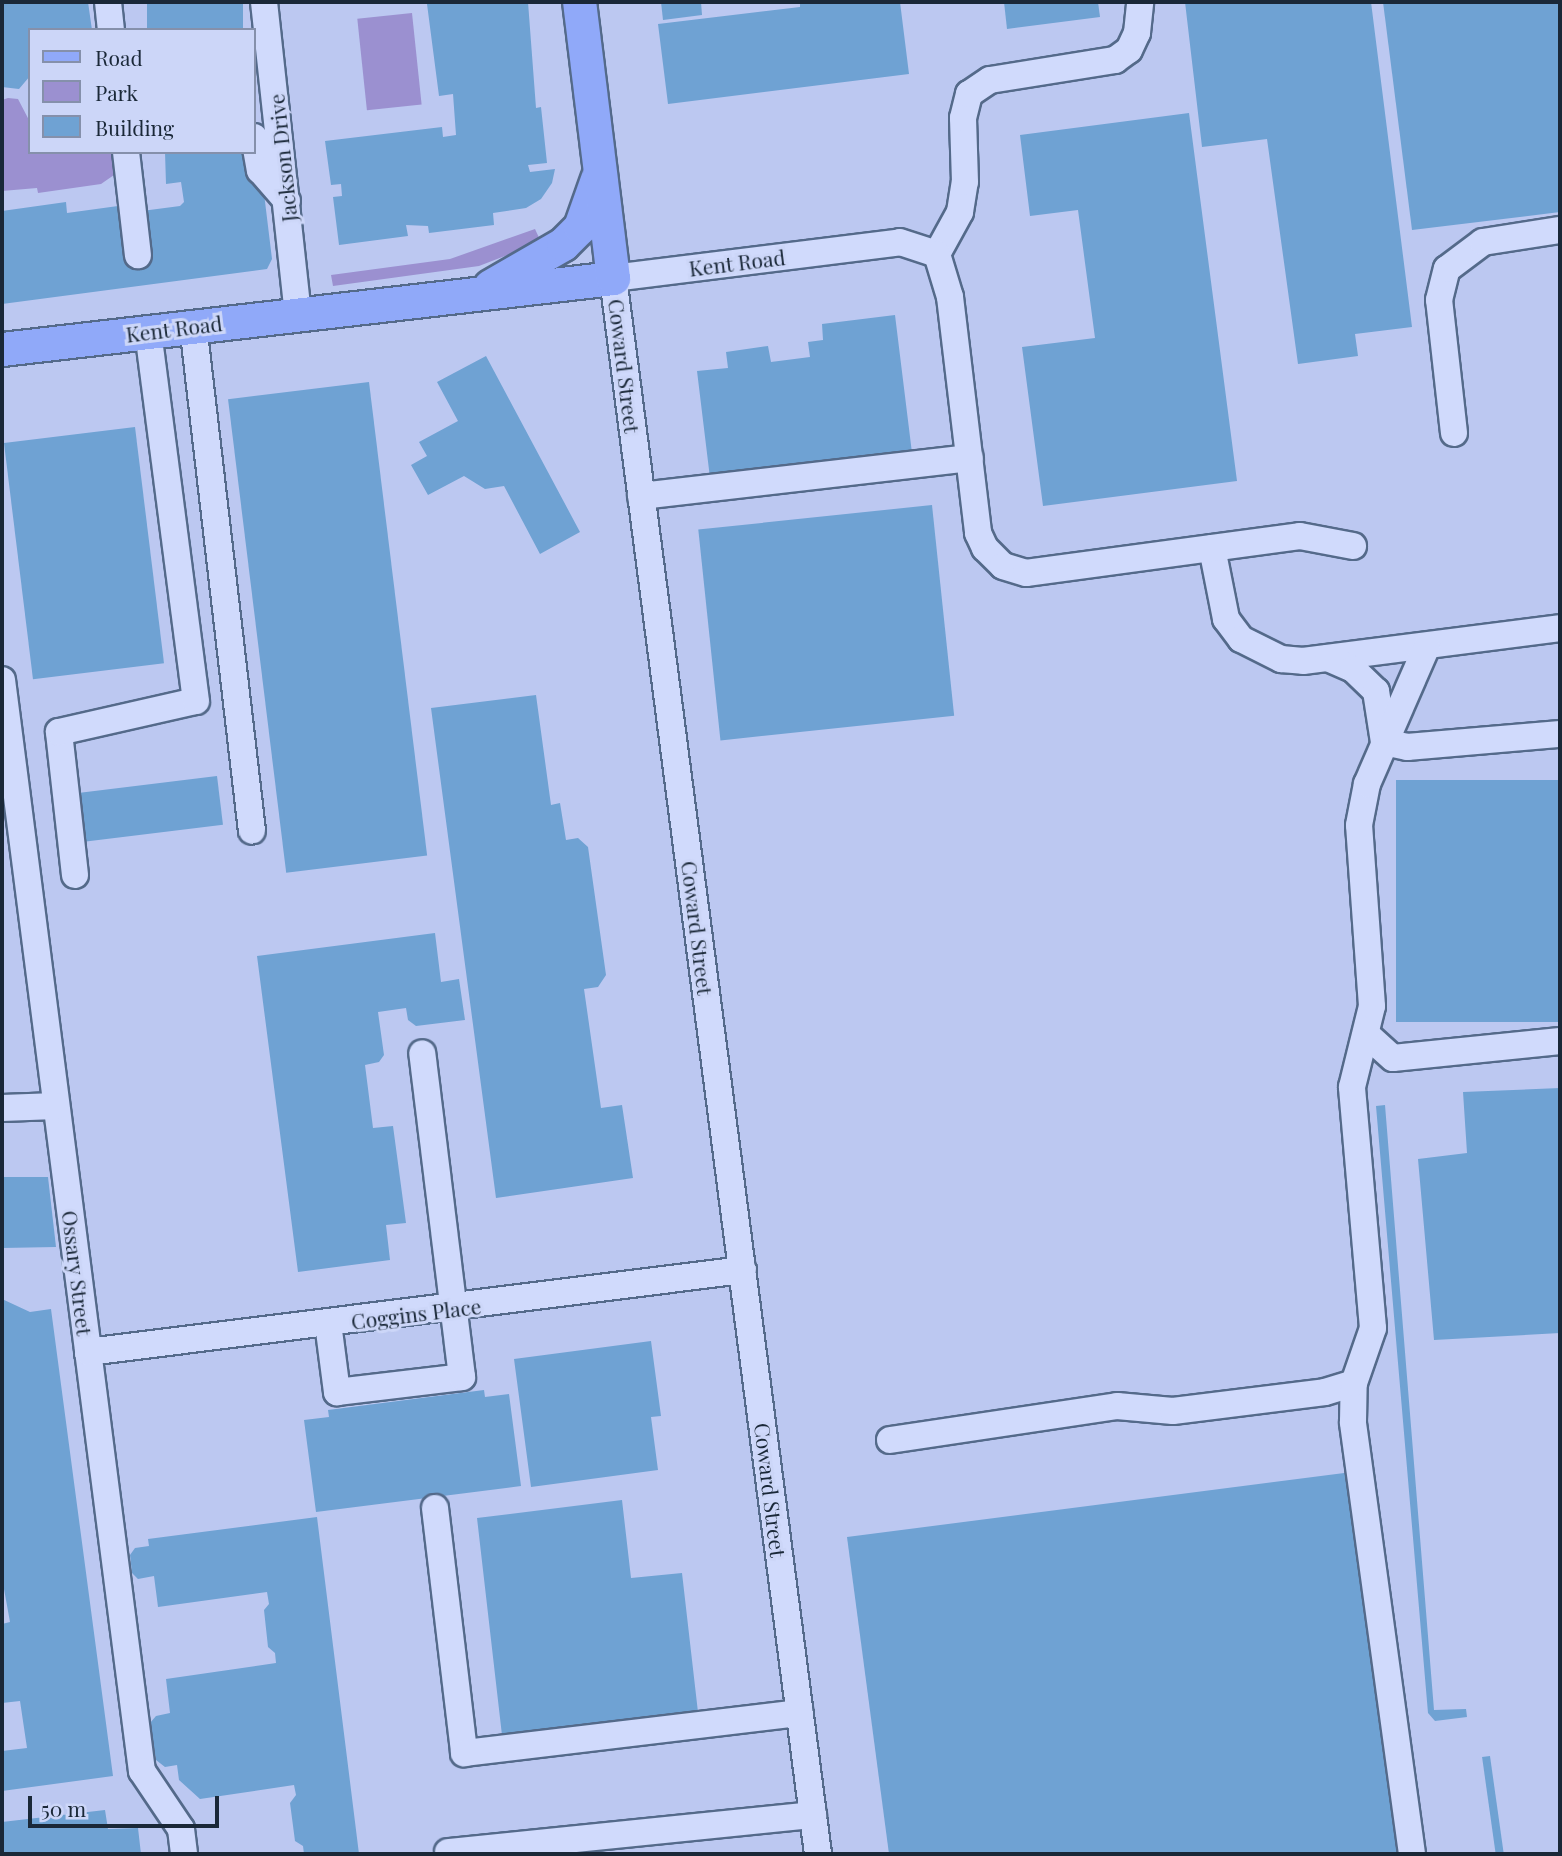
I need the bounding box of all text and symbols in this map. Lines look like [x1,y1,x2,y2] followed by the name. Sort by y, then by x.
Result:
[28,28,256,154] legend
[95,43,143,71] text: Road
[95,78,138,106] text: Park
[263,93,301,223] street label: Jackson Drive
[95,113,174,141] text: Building
[687,244,787,280] street label: Kent Road
[604,297,646,435] street label: Coward Street
[124,310,224,346] street label: Kent Road
[677,859,719,997] street label: Coward Street
[58,1209,98,1337] street label: Ossary Street
[350,1293,482,1333] street label: Coggins Place
[750,1421,792,1559] street label: Coward Street
[32,1783,222,1827] scale bar
[41,1794,86,1822] text: 50 m

